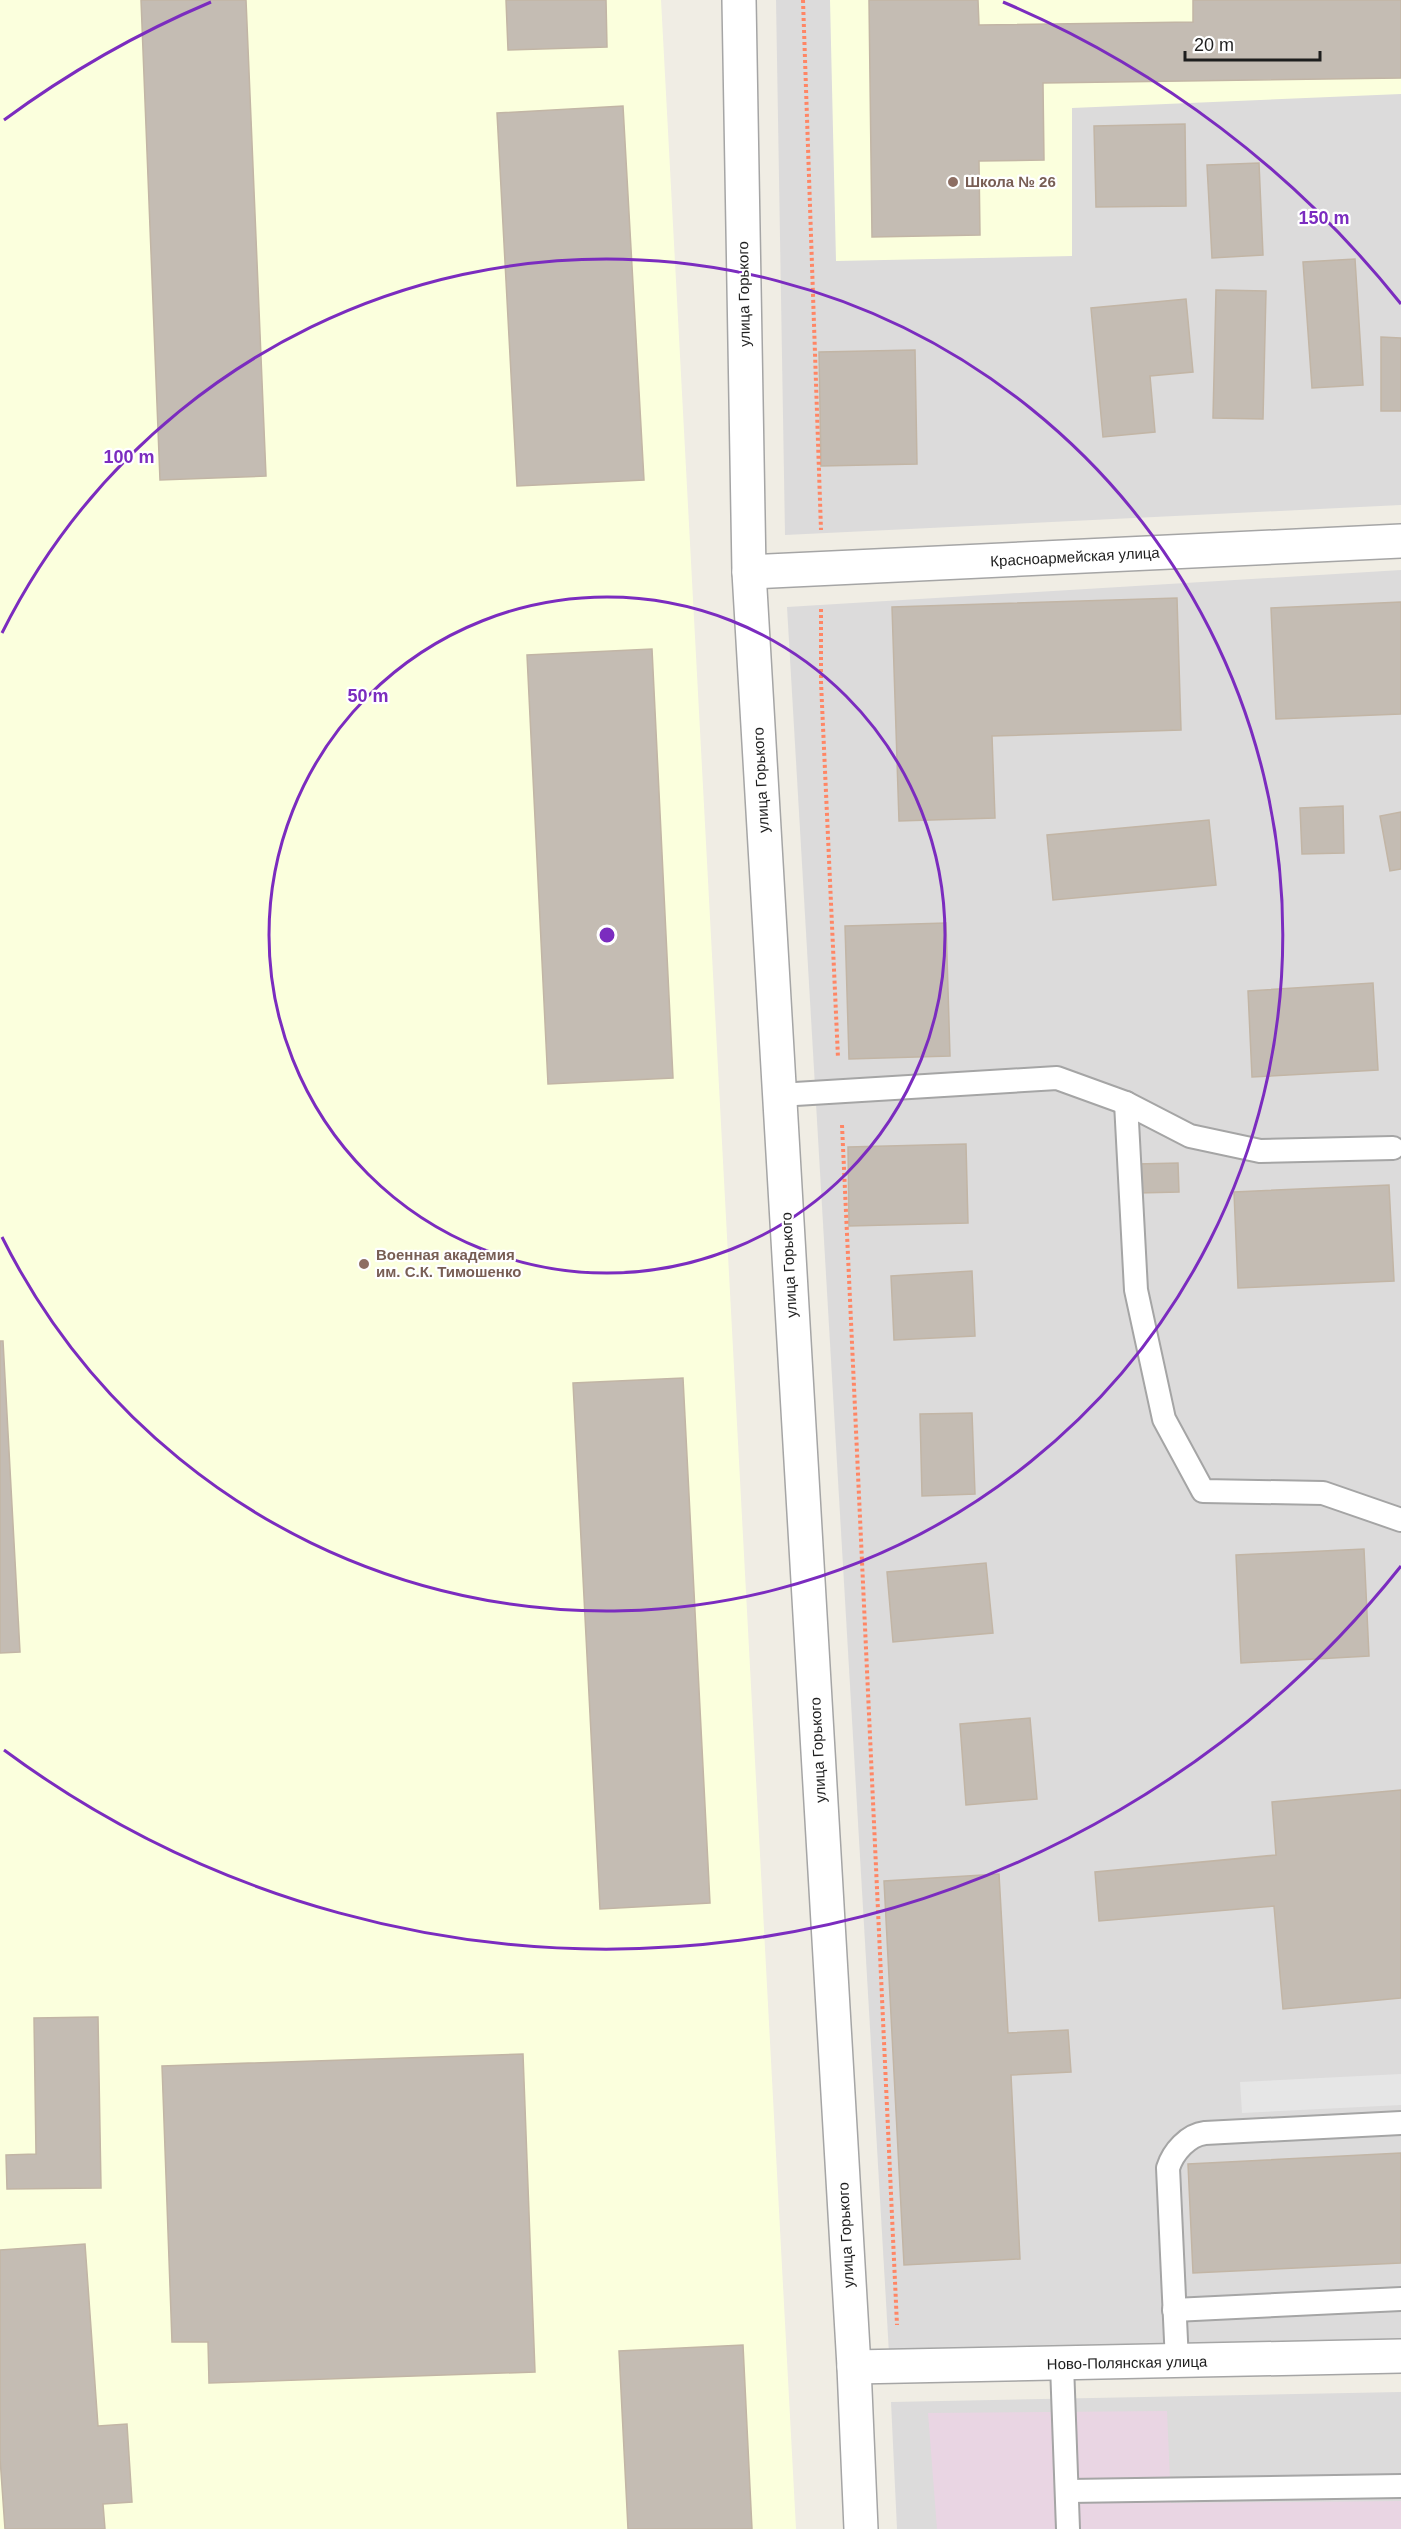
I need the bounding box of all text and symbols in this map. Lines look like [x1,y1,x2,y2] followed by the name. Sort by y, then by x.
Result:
[1185,24,1320,62] scale bar
[1194,35,1234,55] text: 20 m
[965,173,1056,190] place label: Школа № 26
[946,175,960,189] marker: Школа № 26
[1298,208,1350,228] text: 150 m
[734,241,753,347] street label: улица Горького
[103,447,155,467] text: 100 m
[990,544,1161,569] street label: Красноармейская улица
[347,686,389,706] text: 50 m
[749,727,772,833] street label: улица Горького
[597,925,617,945] centre of rings
[777,1212,800,1318] street label: улица Горького
[376,1246,521,1280] place label: Военная академия им. С.К. Тимошенко
[357,1257,371,1271] marker: Военная академия им. С.К. Тимошенко
[806,1697,829,1803] street label: улица Горького
[834,2182,857,2288] street label: улица Горького
[1047,2353,1208,2372] street label: Ново-Полянская улица

